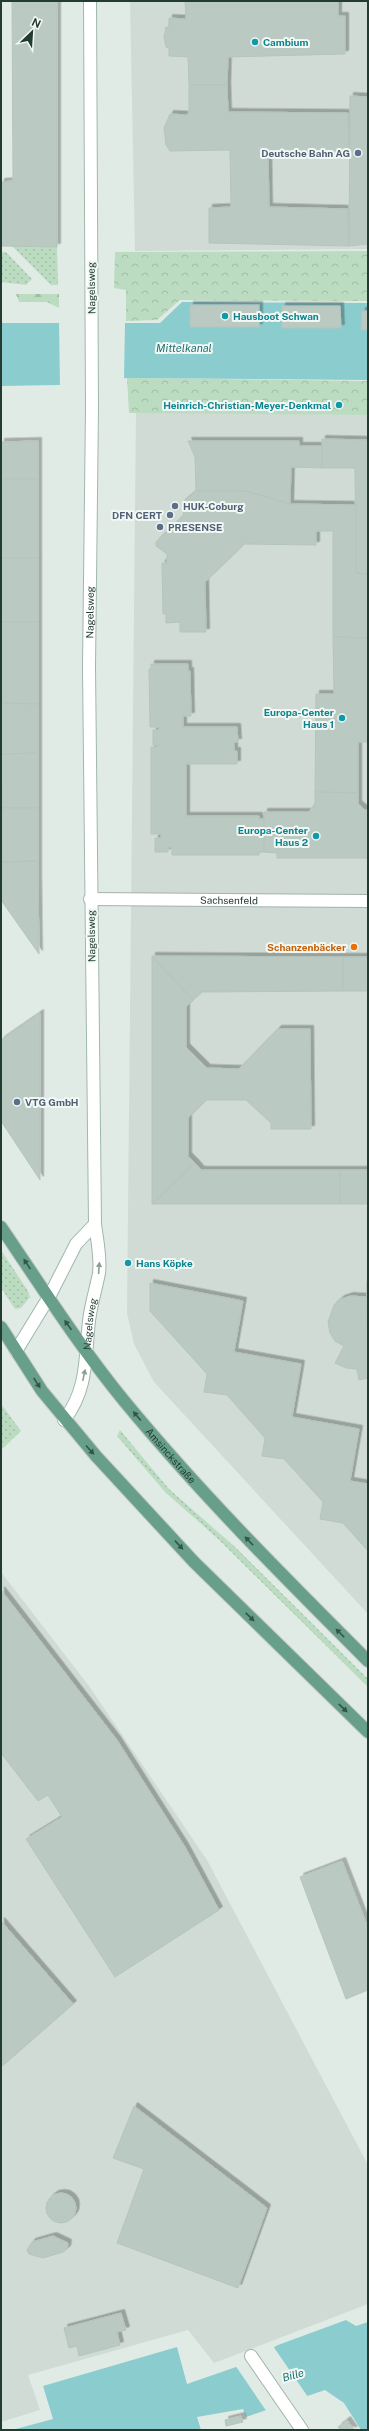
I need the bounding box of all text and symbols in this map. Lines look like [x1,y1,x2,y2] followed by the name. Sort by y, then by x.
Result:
[12,12,52,52] north arrow
[30,16,43,30] text: N
[263,36,308,48] place label: Cambium
[250,37,260,47] marker: Cambium
[261,147,350,159] place label: Deutsche Bahn AG
[353,148,363,158] marker: Deutsche Bahn AG
[85,262,97,314] street label: Nagelsweg
[233,310,319,322] place label: Hausboot Schwan
[220,311,230,321] marker: Hausboot Schwan
[156,342,212,354] water label: Mittelkanal
[163,399,331,411] place label: Heinrich-Christian-Meyer-Denkmal
[334,400,344,410] marker: Heinrich-Christian-Meyer-Denkmal
[183,500,244,512] place label: HUK-Coburg
[170,501,180,511] marker: HUK-Coburg
[112,509,162,521] place label: DFN CERT
[165,510,175,520] marker: DFN CERT
[168,521,222,533] place label: PRESENSE
[155,522,165,532] marker: PRESENSE
[83,586,96,638] street label: Nagelsweg
[264,706,334,730] place label: Europa-Center Haus 1
[337,713,347,723] marker: Europa-Center Haus 1
[238,824,308,848] place label: Europa-Center Haus 2
[311,831,321,841] marker: Europa-Center Haus 2
[200,894,258,906] street label: Sachsenfeld
[85,910,97,962] street label: Nagelsweg
[267,941,346,953] place label: Schanzenbäcker
[349,942,359,952] marker: Schanzenbäcker
[25,1096,79,1108] place label: VTG GmbH
[12,1097,22,1107] marker: VTG GmbH
[136,1257,193,1269] place label: Hans Köpke
[123,1258,133,1268] marker: Hans Köpke
[23,1259,31,1270] one-way arrow
[95,1262,102,1274] one-way arrow
[81,1297,99,1350] street label: Nagelsweg
[64,1319,72,1330] one-way arrow
[82,1369,88,1381] one-way arrow
[33,1378,41,1389] one-way arrow
[132,1410,141,1421] one-way arrow
[143,1425,199,1486] street label: Amsinckstraße
[86,1444,95,1455] one-way arrow
[244,1536,254,1546] one-way arrow
[174,1540,183,1550] one-way arrow
[245,1612,255,1622] one-way arrow
[335,1628,345,1638] one-way arrow
[338,1703,348,1713] one-way arrow
[281,2366,305,2384] water label: Bille

